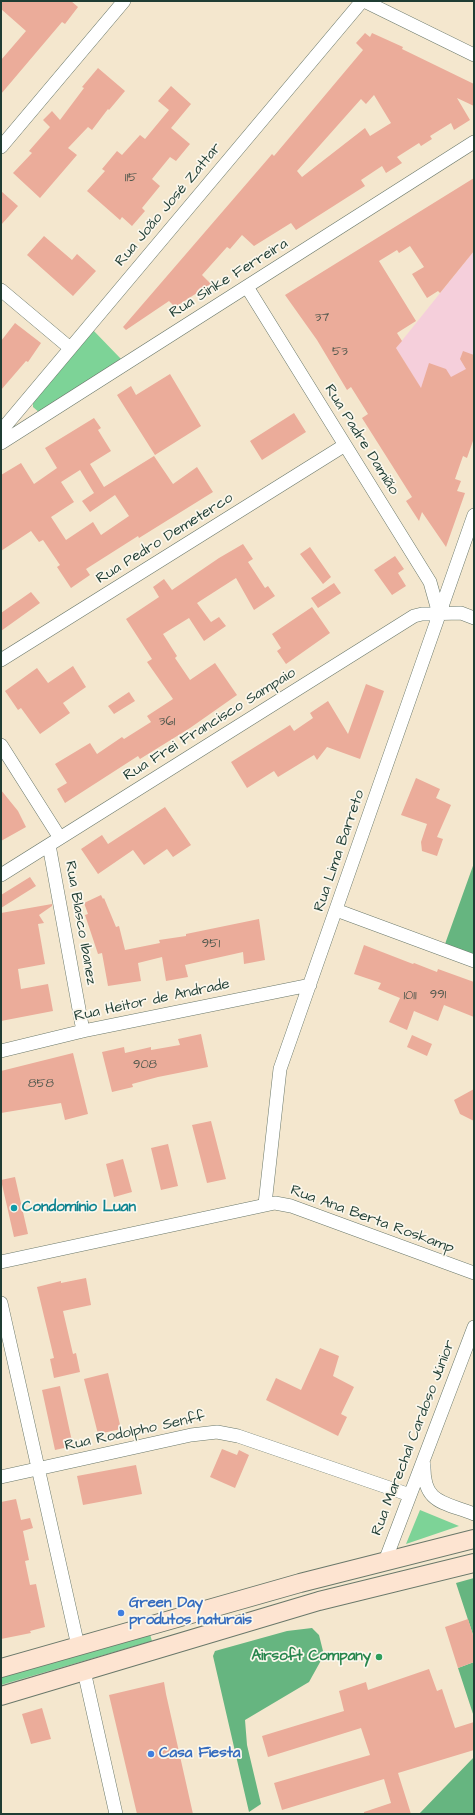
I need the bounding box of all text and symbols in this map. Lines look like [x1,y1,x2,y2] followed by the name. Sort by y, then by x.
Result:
[112,140,226,270] street label: Rua João José Zattar
[125,170,137,186] house number: 115
[167,235,291,323] street label: Rua Sinke Ferreira
[315,310,329,326] house number: 37
[332,344,348,360] house number: 53
[320,382,402,498] street label: Rua Padre Damião
[93,489,237,589] street label: Rua Pedro Demeterco
[121,664,299,786] street label: Rua Frei Francisco Sampaio
[159,714,175,730] house number: 361
[311,788,369,914] street label: Rua Lima Barreto
[60,860,100,986] street label: Rua Blasco Ibanez
[202,936,220,952] house number: 951
[73,976,231,1026] street label: Rua Heitor de Andrade
[430,987,446,1003] house number: 991
[403,988,417,1004] house number: 1011
[133,1057,157,1073] house number: 908
[28,1076,54,1092] house number: 858
[288,1182,456,1258] street label: Rua Ana Berta Roskamp
[22,1199,136,1217] place label: Condomínio Luan
[9,1203,19,1213] marker: Condomínio Luan
[368,1338,460,1538] street label: Rua Marechal Cardoso Júnior
[63,1408,207,1456] street label: Rua Rodolpho Senff
[129,1595,252,1630] place label: Green Day produtos naturais
[116,1608,126,1618] marker: Green Day produtos naturais
[251,1648,371,1666] place label: Airsoft Company
[374,1652,384,1662] marker: Airsoft Company
[159,1745,240,1763] place label: Casa Fiesta
[146,1749,156,1759] marker: Casa Fiesta

